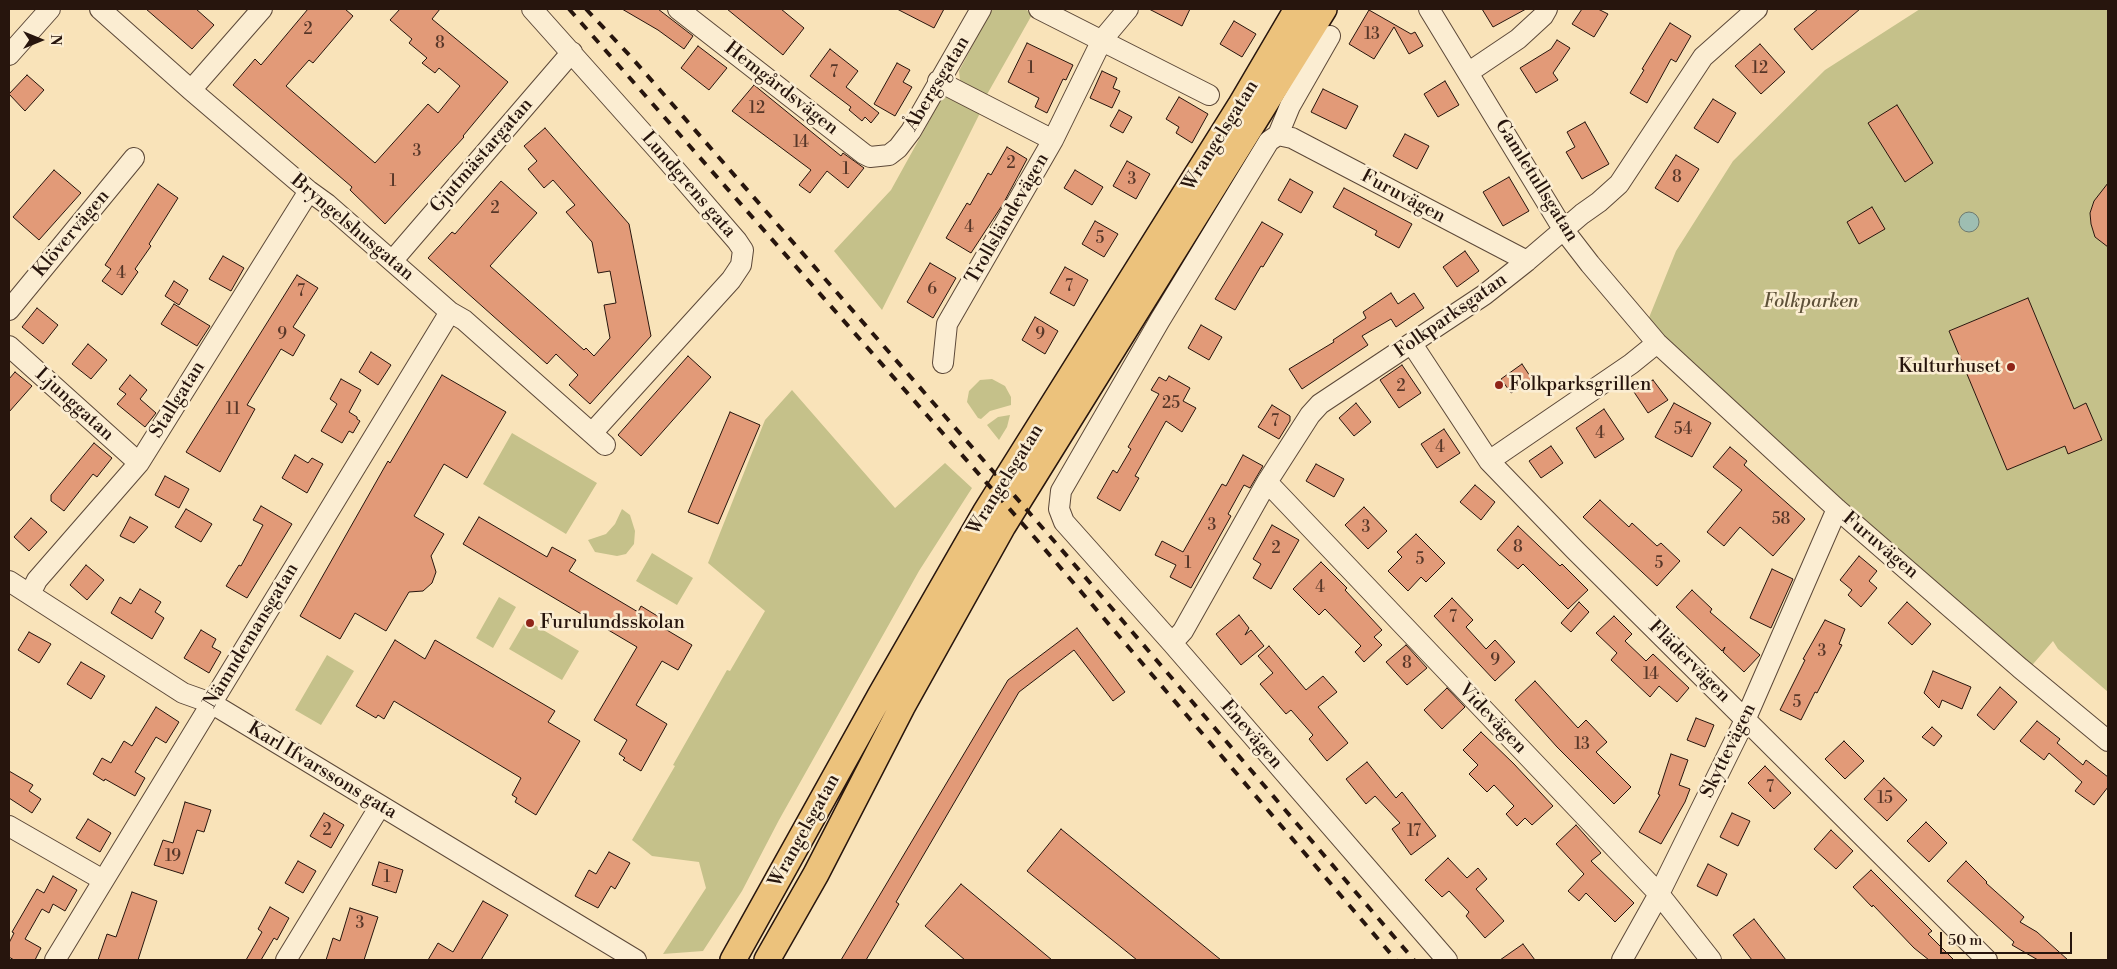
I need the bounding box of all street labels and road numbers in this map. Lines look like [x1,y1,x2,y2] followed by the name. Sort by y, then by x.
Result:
[901,32,975,136] street label: Åbergsgatan
[720,38,842,140] street label: Hemgårdsvägen
[1178,76,1264,196] street label: Wrangelsgatan
[426,94,538,218] street label: Gjutmästargatan
[1489,116,1583,246] street label: Gamletullsgatan
[636,127,740,243] street label: Lundgrens gata
[961,150,1055,288] street label: Trollsländevägen
[1357,165,1449,229] street label: Furuvägen
[286,170,418,286] street label: Bryngelshusgatan
[29,186,115,282] street label: Klövervägen
[1390,269,1512,363] street label: Folkparksgatan
[145,357,211,443] street label: Stallgatan
[30,364,118,446] street label: Ljunggatan
[963,420,1049,540] street label: Wrangelsgatan
[1837,508,1923,584] street label: Furuvägen
[200,559,304,713] street label: Nämndemansgatan
[1643,616,1735,708] street label: Flädervägen
[1453,679,1531,759] street label: Videvägen
[1215,696,1287,774] street label: Enevägen
[1696,700,1762,802] street label: Skyttevägen
[243,717,401,825] street label: Karl Ifvarssons gata
[764,770,846,892] street label: Wrangelsgatan

